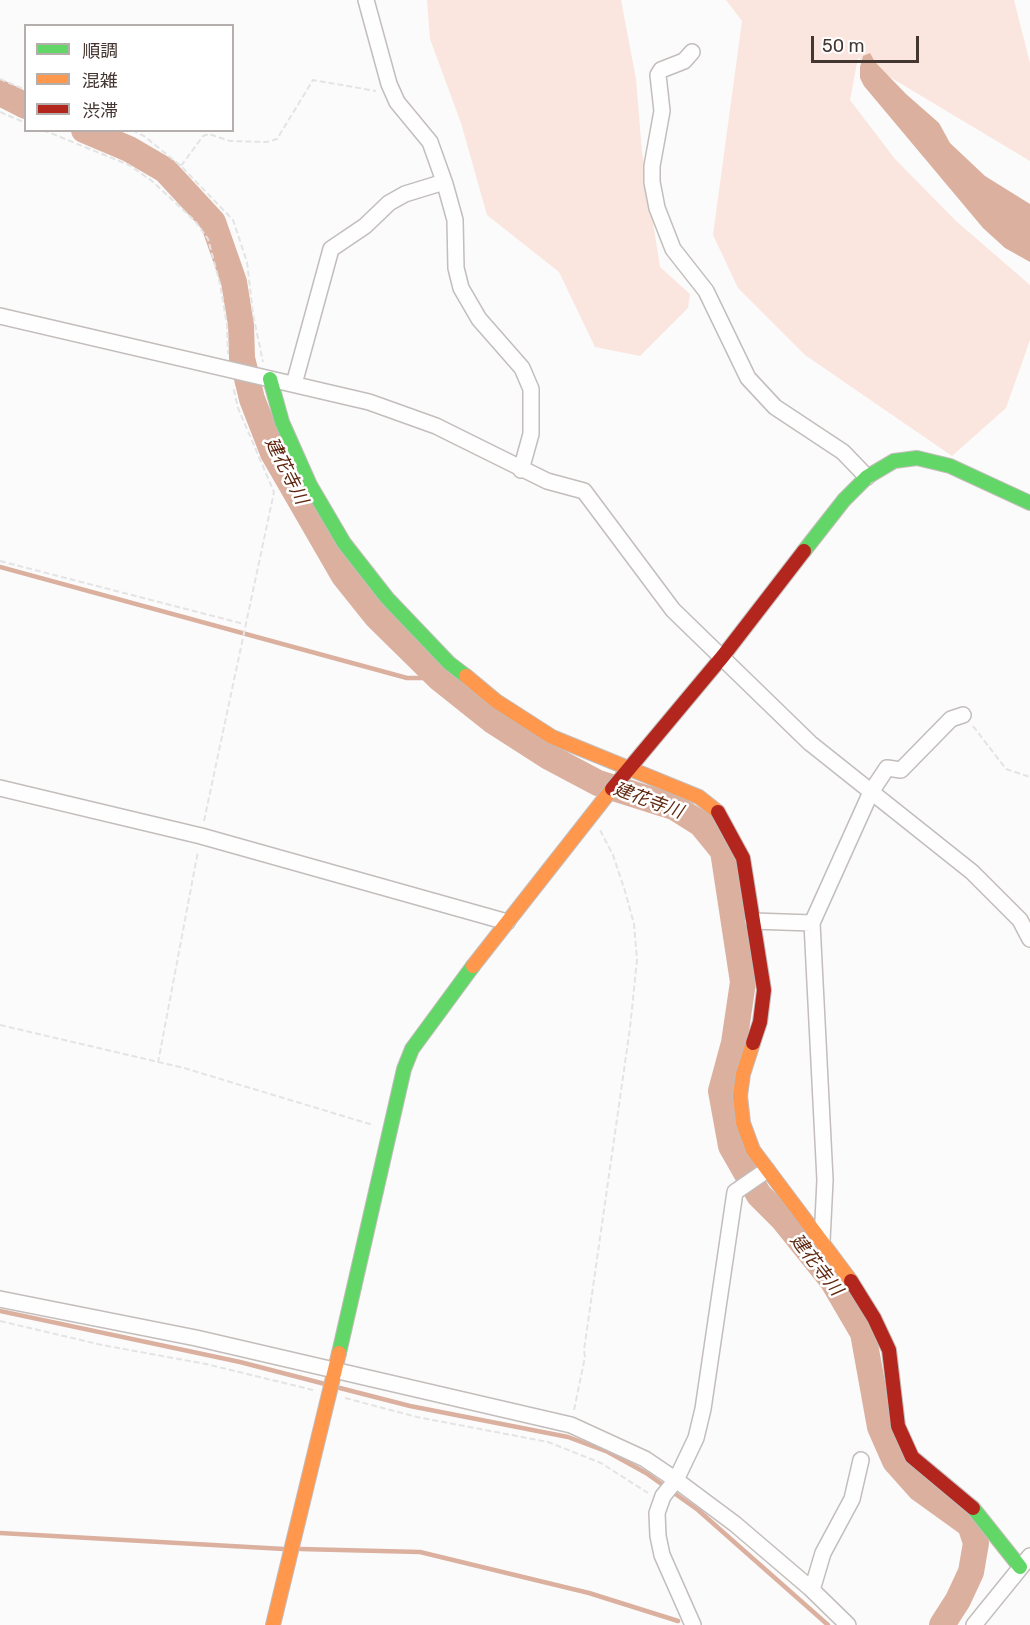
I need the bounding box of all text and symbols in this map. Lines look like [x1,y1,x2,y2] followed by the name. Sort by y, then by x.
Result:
[24,24,234,132] legend
[814,24,922,62] scale bar
[822,35,865,57] text: 50 m
[82,40,118,62] text: 順調
[82,70,118,92] text: 混雑
[82,100,118,122] text: 渋滞
[260,434,312,508] water label: 建花寺川
[610,779,686,823] water label: 建花寺川
[785,1230,847,1300] water label: 建花寺川

